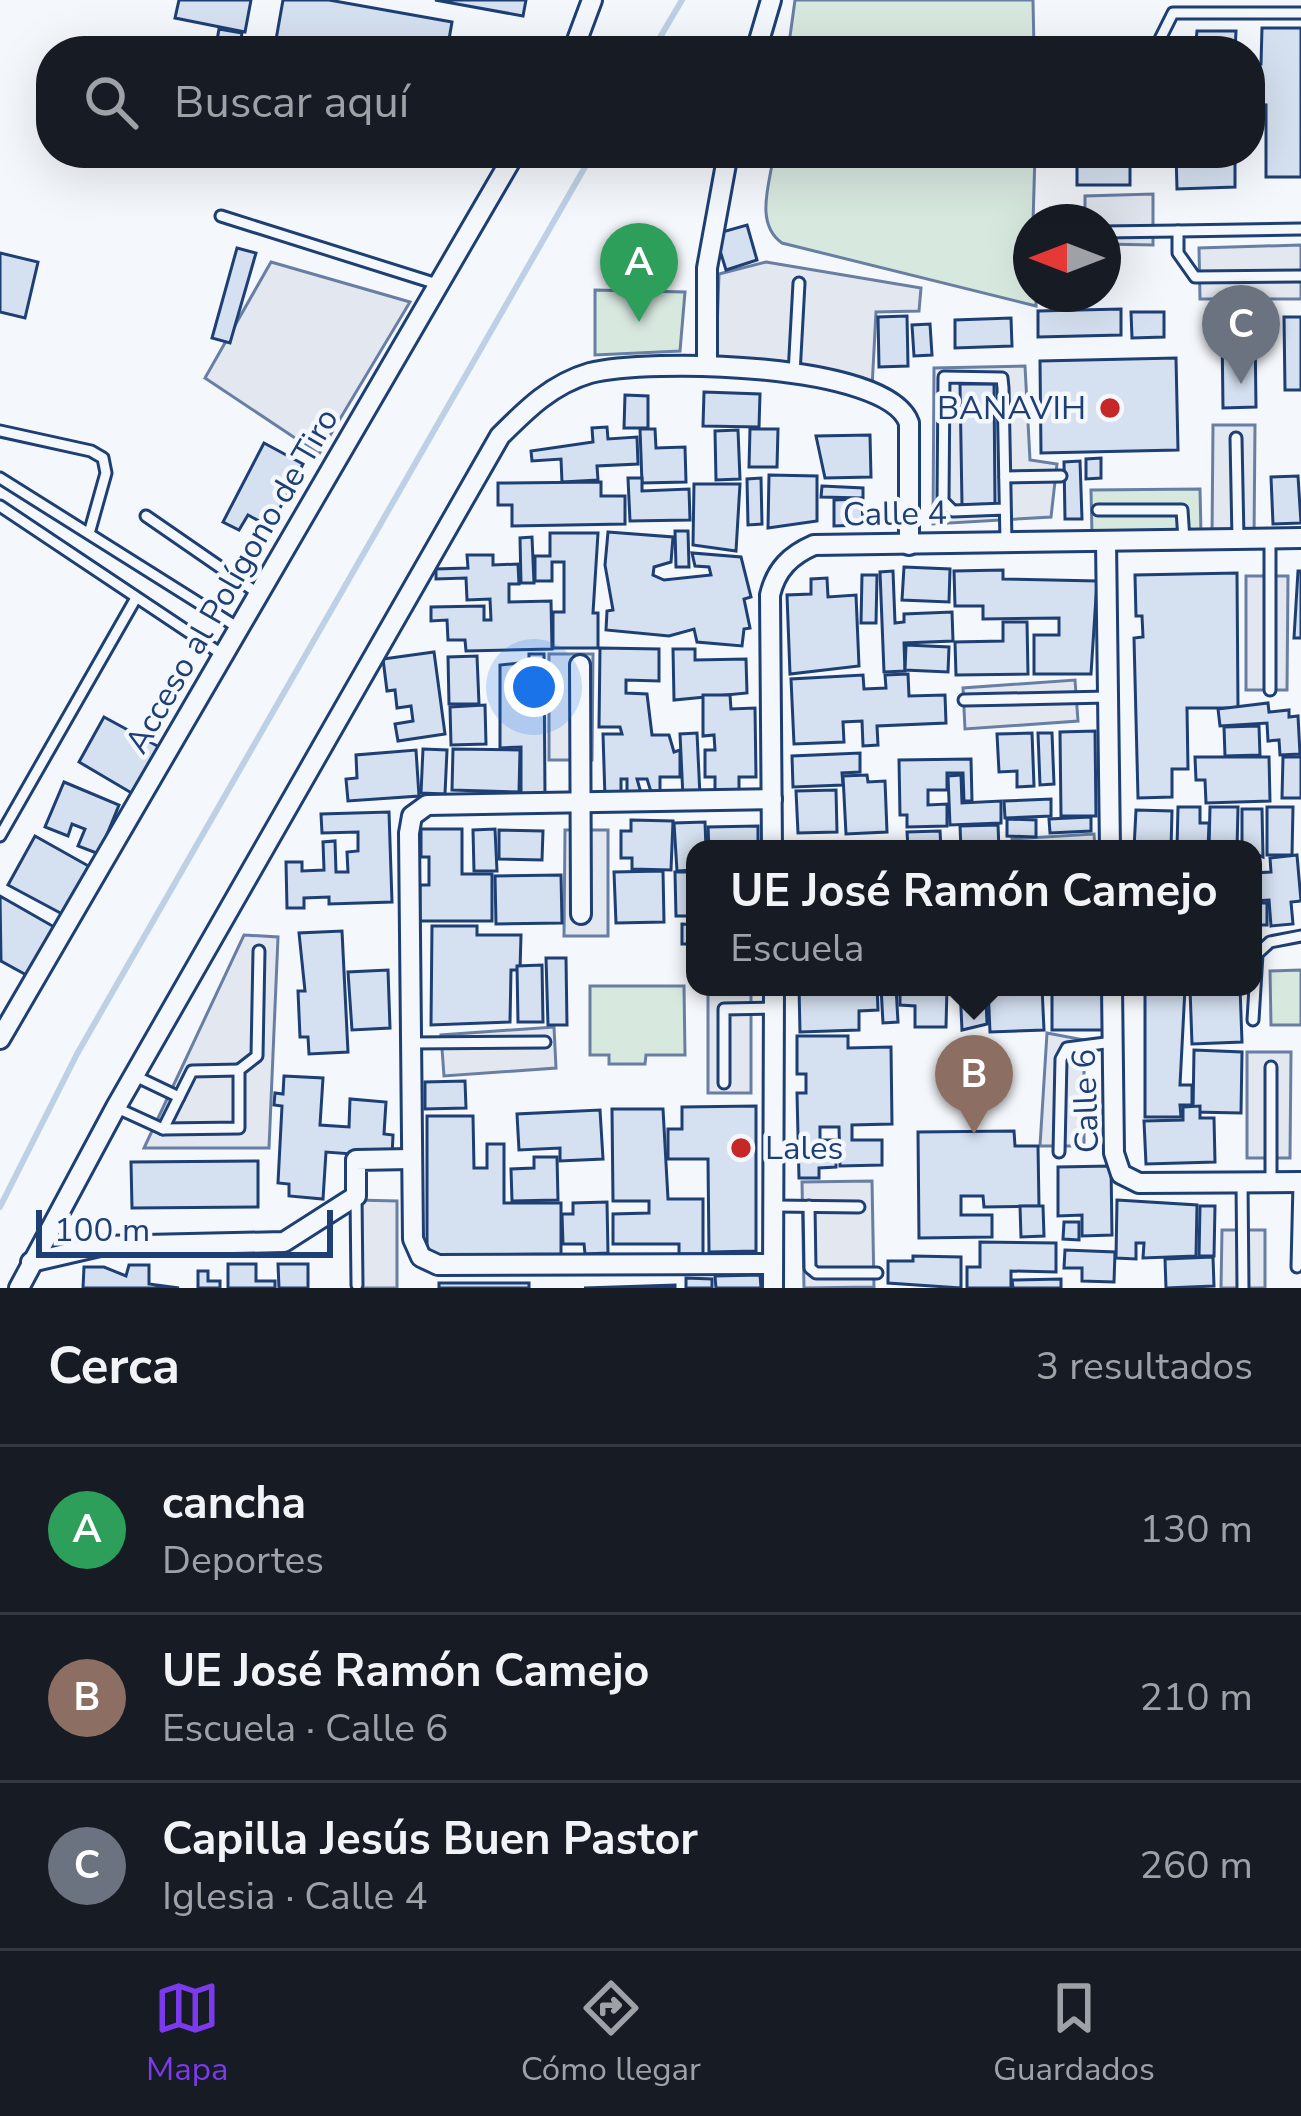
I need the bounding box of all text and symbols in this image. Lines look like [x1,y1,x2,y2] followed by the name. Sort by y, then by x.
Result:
[36,36,1265,168] search box
[78,69,144,135] icon: search
[174,72,409,133] text: Buscar aquí
[1013,204,1121,312] north arrow
[600,223,678,322] pin: A
[1202,285,1280,384] pin: C
[937,386,1086,431] place label: BANAVIH
[1097,395,1123,421] marker: BANAVIH
[115,400,349,762] street label: Acceso al Polígono de Tiro
[842,491,948,537] street label: Calle 4
[504,657,564,717] your location
[686,840,1262,996] popup
[730,861,1218,922] text: UE José Ramón Camejo
[730,922,864,975] text: Escuela
[935,1035,1013,1134] pin: B
[1062,1048,1110,1154] street label: Calle 6
[765,1126,843,1171] place label: Lales
[728,1135,754,1161] marker: Lales
[36,1204,333,1257] scale bar
[54,1208,150,1253] text: 100 m
[48,1331,180,1401] text: Cerca
[1036,1340,1253,1393] text: 3 resultados
[162,1473,306,1534] text: cancha
[72,1503,102,1556] text: A
[1139,1503,1253,1556] text: 130 m
[162,1534,324,1587] text: Deportes
[162,1641,650,1702] text: UE José Ramón Camejo
[74,1671,100,1724] text: B
[1139,1671,1253,1724] text: 210 m
[162,1702,448,1755] text: Escuela · Calle 6
[162,1809,698,1870] text: Capilla Jesús Buen Pastor
[74,1839,100,1892] text: C
[1139,1839,1253,1892] text: 260 m
[162,1870,428,1923] text: Iglesia · Calle 4
[146,1975,229,2092] tab: Mapa
[521,1975,701,2092] tab: Cómo llegar
[993,1975,1155,2092] tab: Guardados

